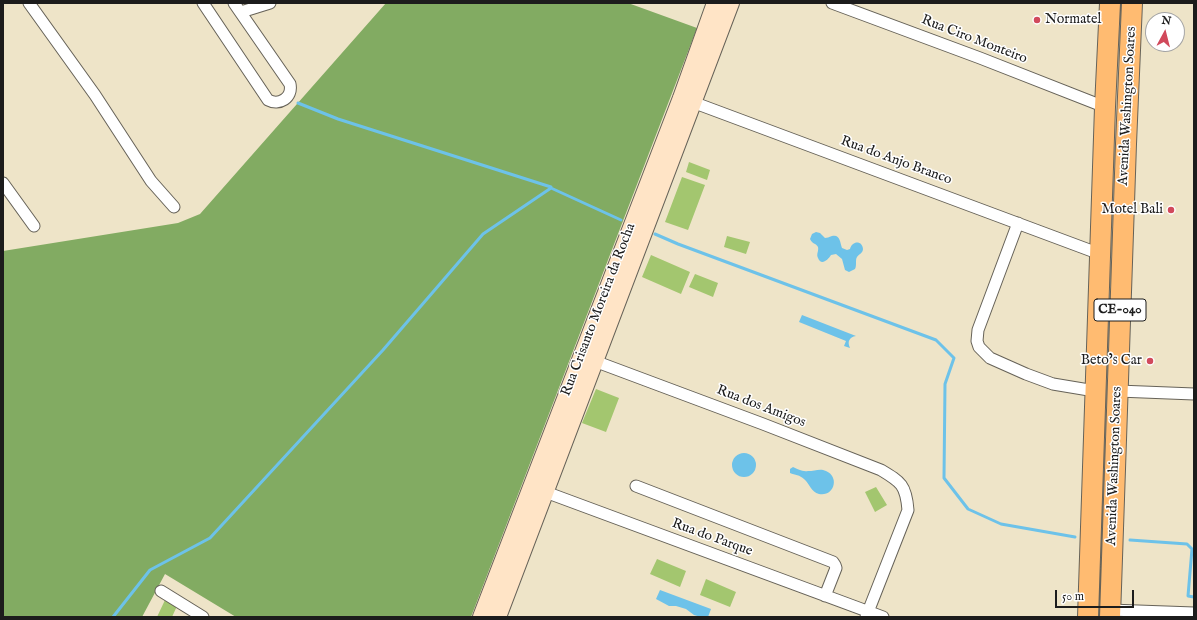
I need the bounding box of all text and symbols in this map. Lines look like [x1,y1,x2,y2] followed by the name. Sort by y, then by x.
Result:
[919,12,1029,68] street label: Rua Ciro Monteiro
[1045,12,1101,28] place label: Normatel
[1145,12,1185,52] north arrow
[1161,14,1172,29] text: N
[1032,15,1042,25] marker: Normatel
[1115,26,1141,186] street label: Avenida Washington Soares
[838,133,954,189] street label: Rua do Anjo Branco
[1101,202,1163,218] place label: Motel Bali
[1166,205,1176,215] marker: Motel Bali
[558,221,640,399] street label: Rua Crisanto Moreira da Rocha
[1094,299,1146,321] road number: CE-040
[1081,353,1142,369] place label: Beto’s Car
[1145,356,1155,366] marker: Beto’s Car
[714,382,808,432] street label: Rua dos Amigos
[1104,386,1126,546] street label: Avenida Washington Soares
[669,516,755,560] street label: Rua do Parque
[1057,582,1136,608] scale bar
[1062,589,1084,604] text: 50 m

